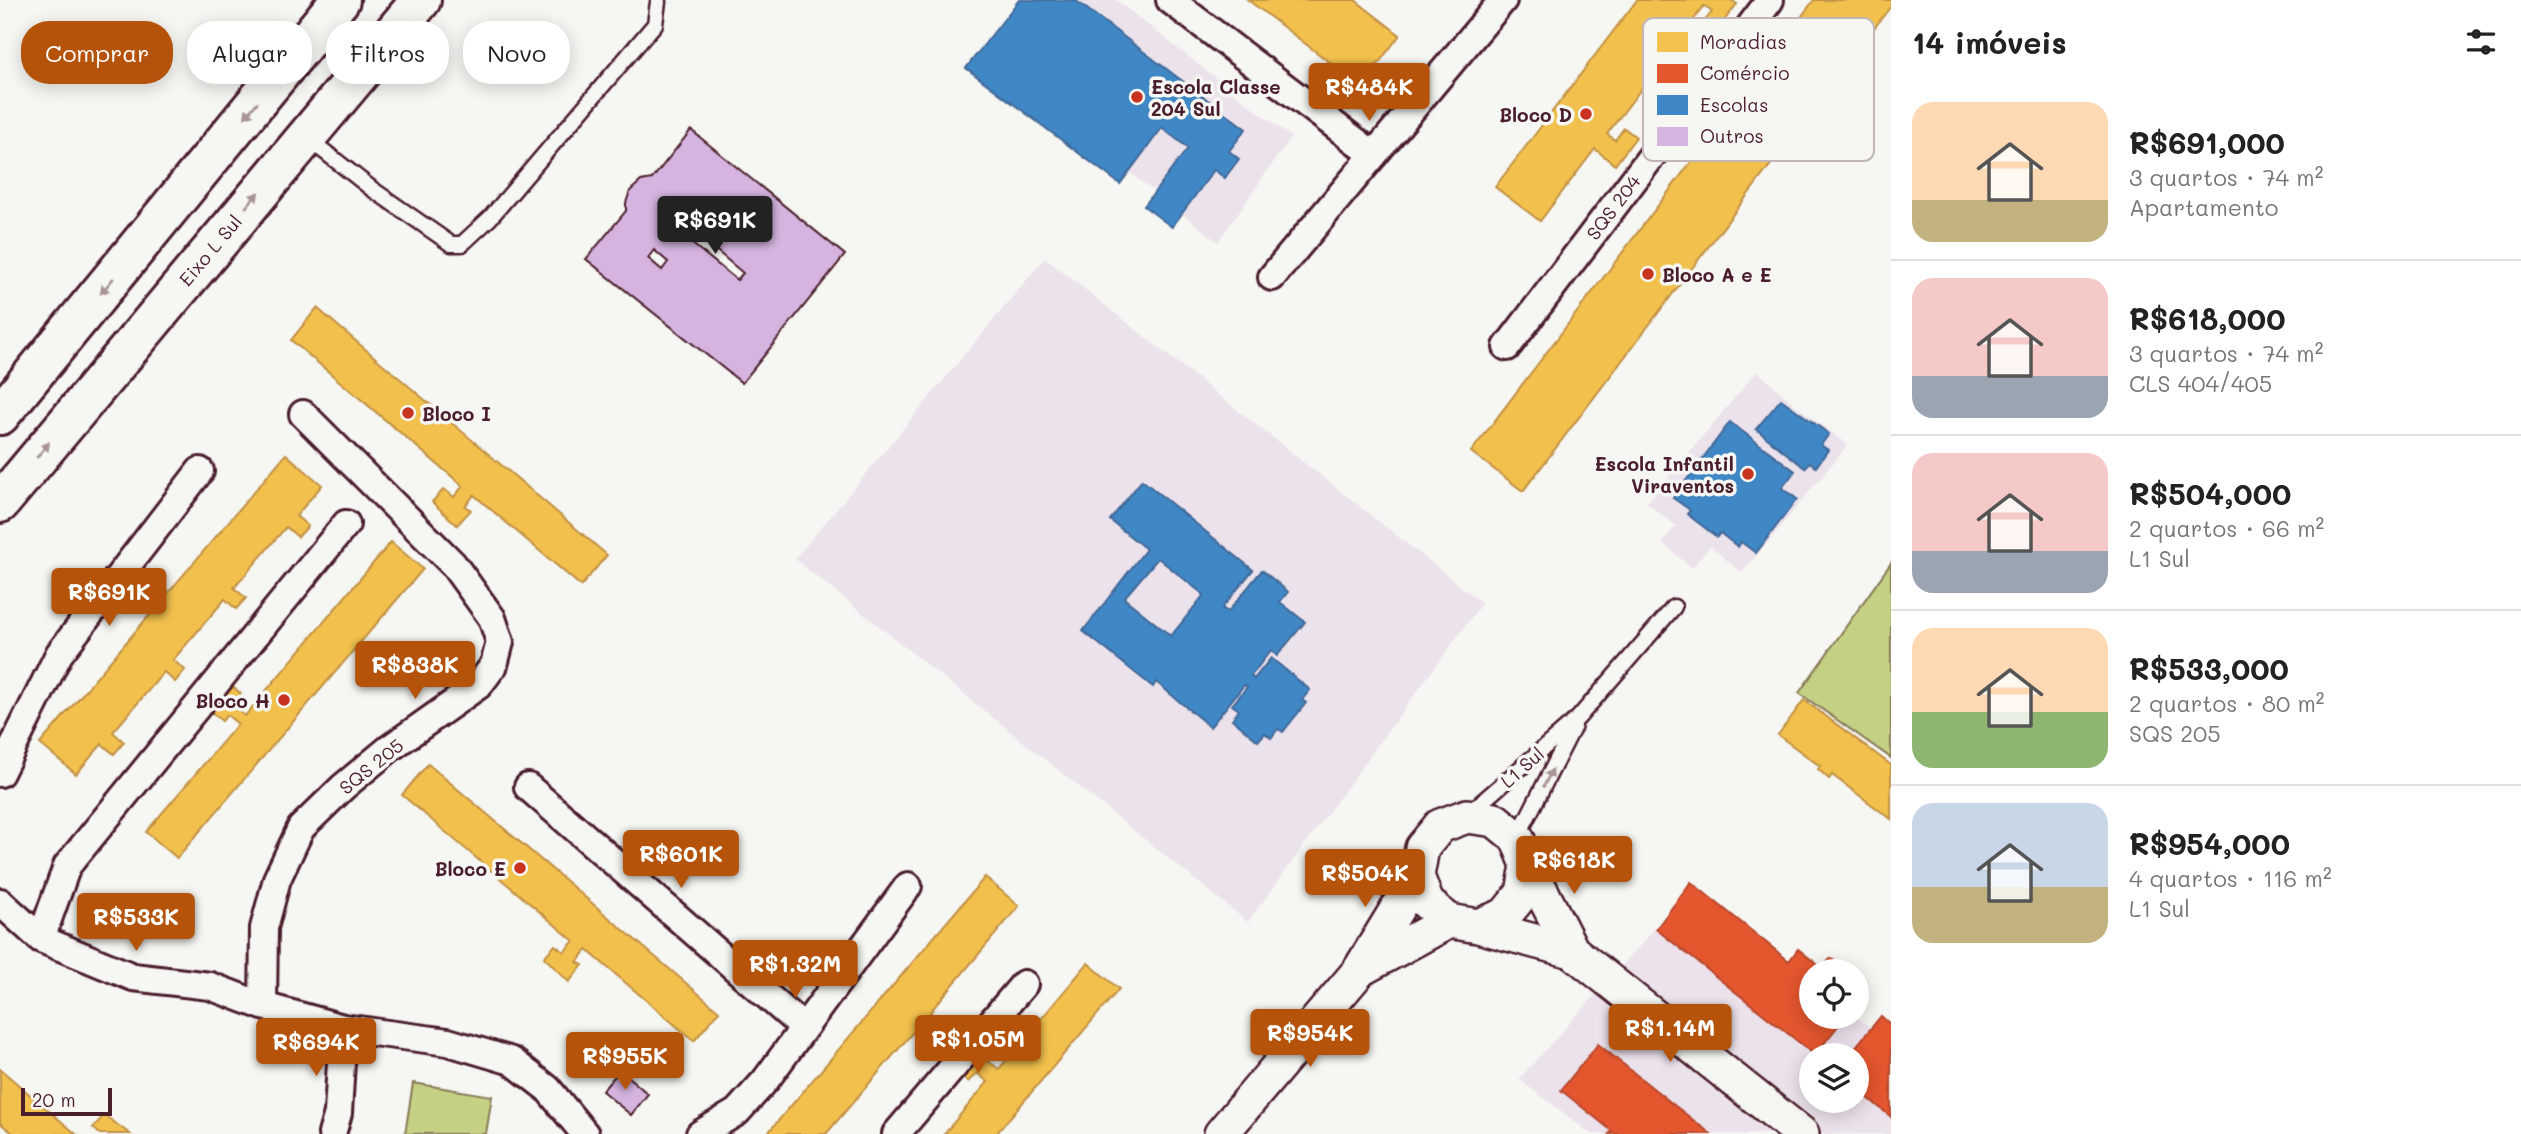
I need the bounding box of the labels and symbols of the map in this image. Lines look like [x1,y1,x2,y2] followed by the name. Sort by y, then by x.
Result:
[1643,18,1874,161] legend
[1700,29,1787,54] text: Moradias
[1700,60,1790,85] text: Comércio
[1312,64,1426,123] pin: R$484K
[1151,74,1281,121] place label: Escola Classe 204 Sul
[1129,89,1145,105] marker: Escola Classe 204 Sul
[1700,92,1768,117] text: Escolas
[244,101,259,119] one-way arrow
[1499,102,1572,127] place label: Bloco D
[1578,106,1594,122] marker: Bloco D
[1700,123,1764,148] text: Outros
[1580,169,1646,245] street label: SQS 204
[244,191,259,208] one-way arrow
[658,196,772,256] pin: R$691K
[173,209,247,291] street label: Eixo L Sul
[1662,262,1772,287] place label: Bloco A e E
[1640,266,1656,282] marker: Bloco A e E
[99,277,114,295] one-way arrow
[422,401,491,426] place label: Bloco I
[400,405,416,421] marker: Bloco I
[36,441,51,459] one-way arrow
[1594,451,1734,498] place label: Escola Infantil Viraventos
[1740,466,1756,482] marker: Escola Infantil Viraventos
[52,568,166,628] pin: R$691K
[358,642,472,701] pin: R$838K
[196,688,270,713] place label: Bloco H
[276,692,292,708] marker: Bloco H
[334,732,408,800] street label: SQS 205
[1495,741,1549,793] street label: L1 Sul
[1542,768,1553,788] one-way arrow
[624,830,738,890] pin: R$601K
[1517,836,1631,896] pin: R$618K
[1308,850,1422,909] pin: R$504K
[435,856,506,881] place label: Bloco E
[512,860,528,876] marker: Bloco E
[79,894,193,953] pin: R$533K
[730,940,860,1000] pin: R$1.32M
[1605,1004,1735,1064] pin: R$1.14M
[1253,1010,1367,1069] pin: R$954K
[913,1016,1043,1075] pin: R$1.05M
[259,1018,373,1078] pin: R$694K
[568,1032,682,1092] pin: R$955K
[21,1085,112,1117] scale bar

